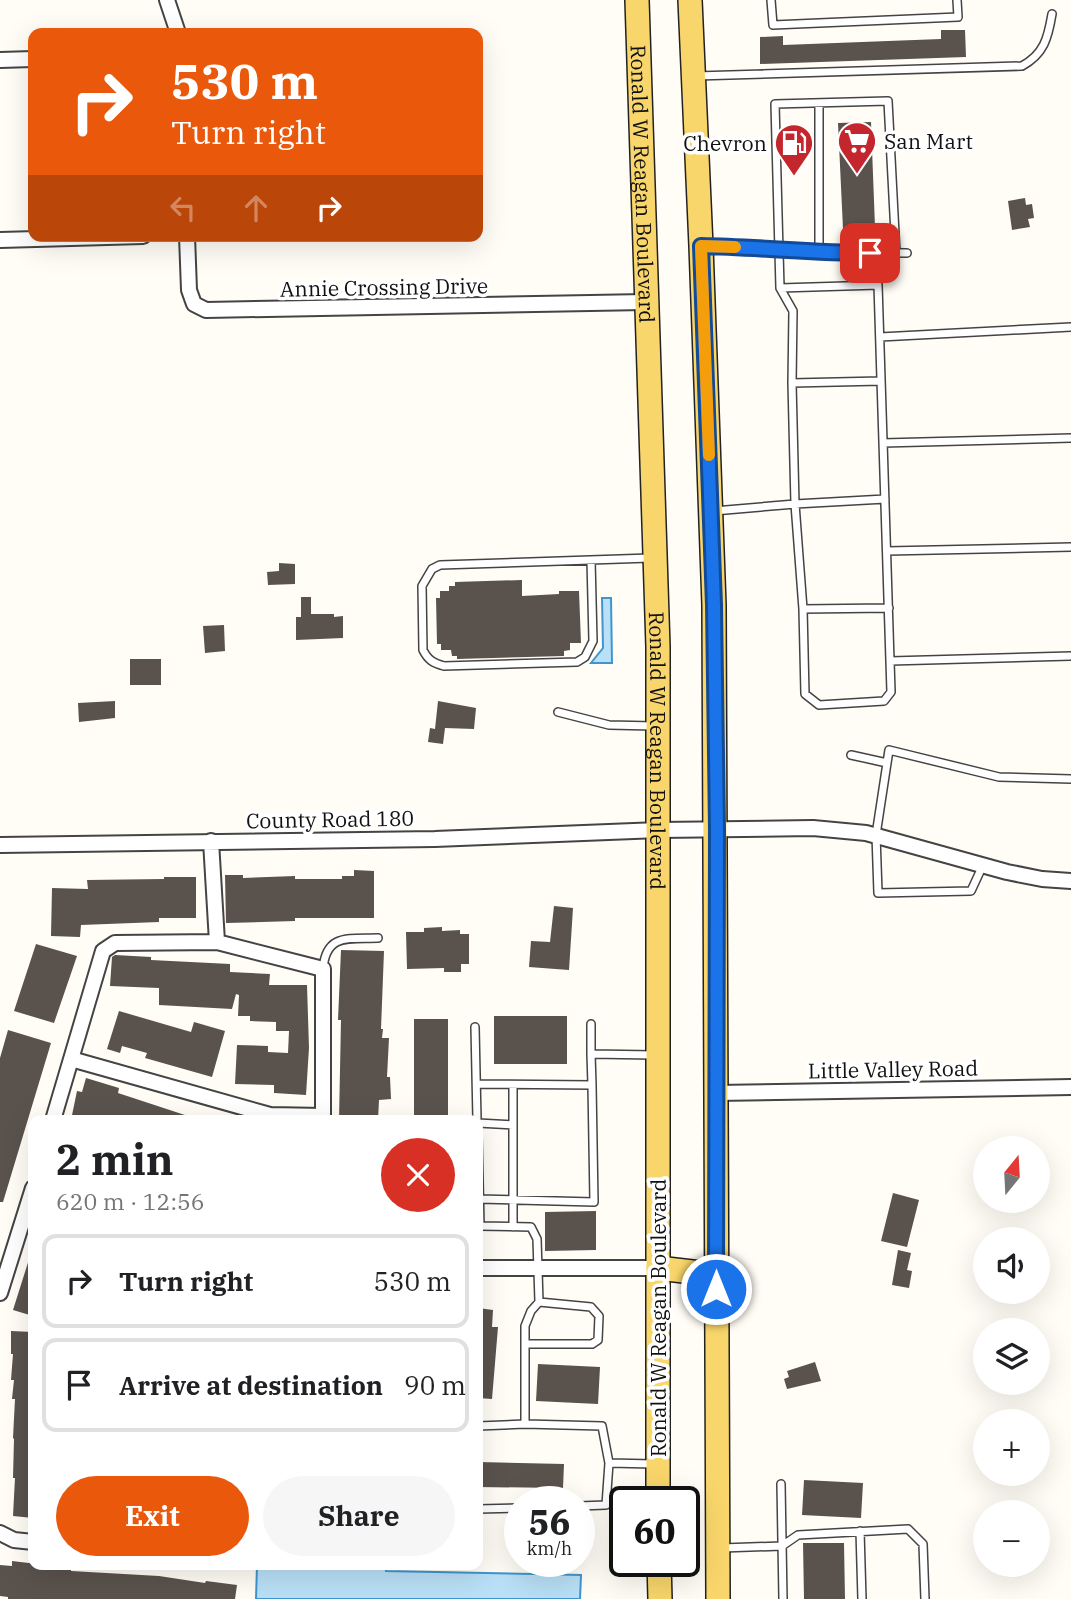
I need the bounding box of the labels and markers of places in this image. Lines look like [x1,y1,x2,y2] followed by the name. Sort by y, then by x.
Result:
[836,120,878,175] supermarket icon: San Mart
[773,122,815,177] fuel station icon: Chevron
[884,127,973,155] place label: San Mart
[683,129,767,157] place label: Chevron
[840,223,900,283] pin

